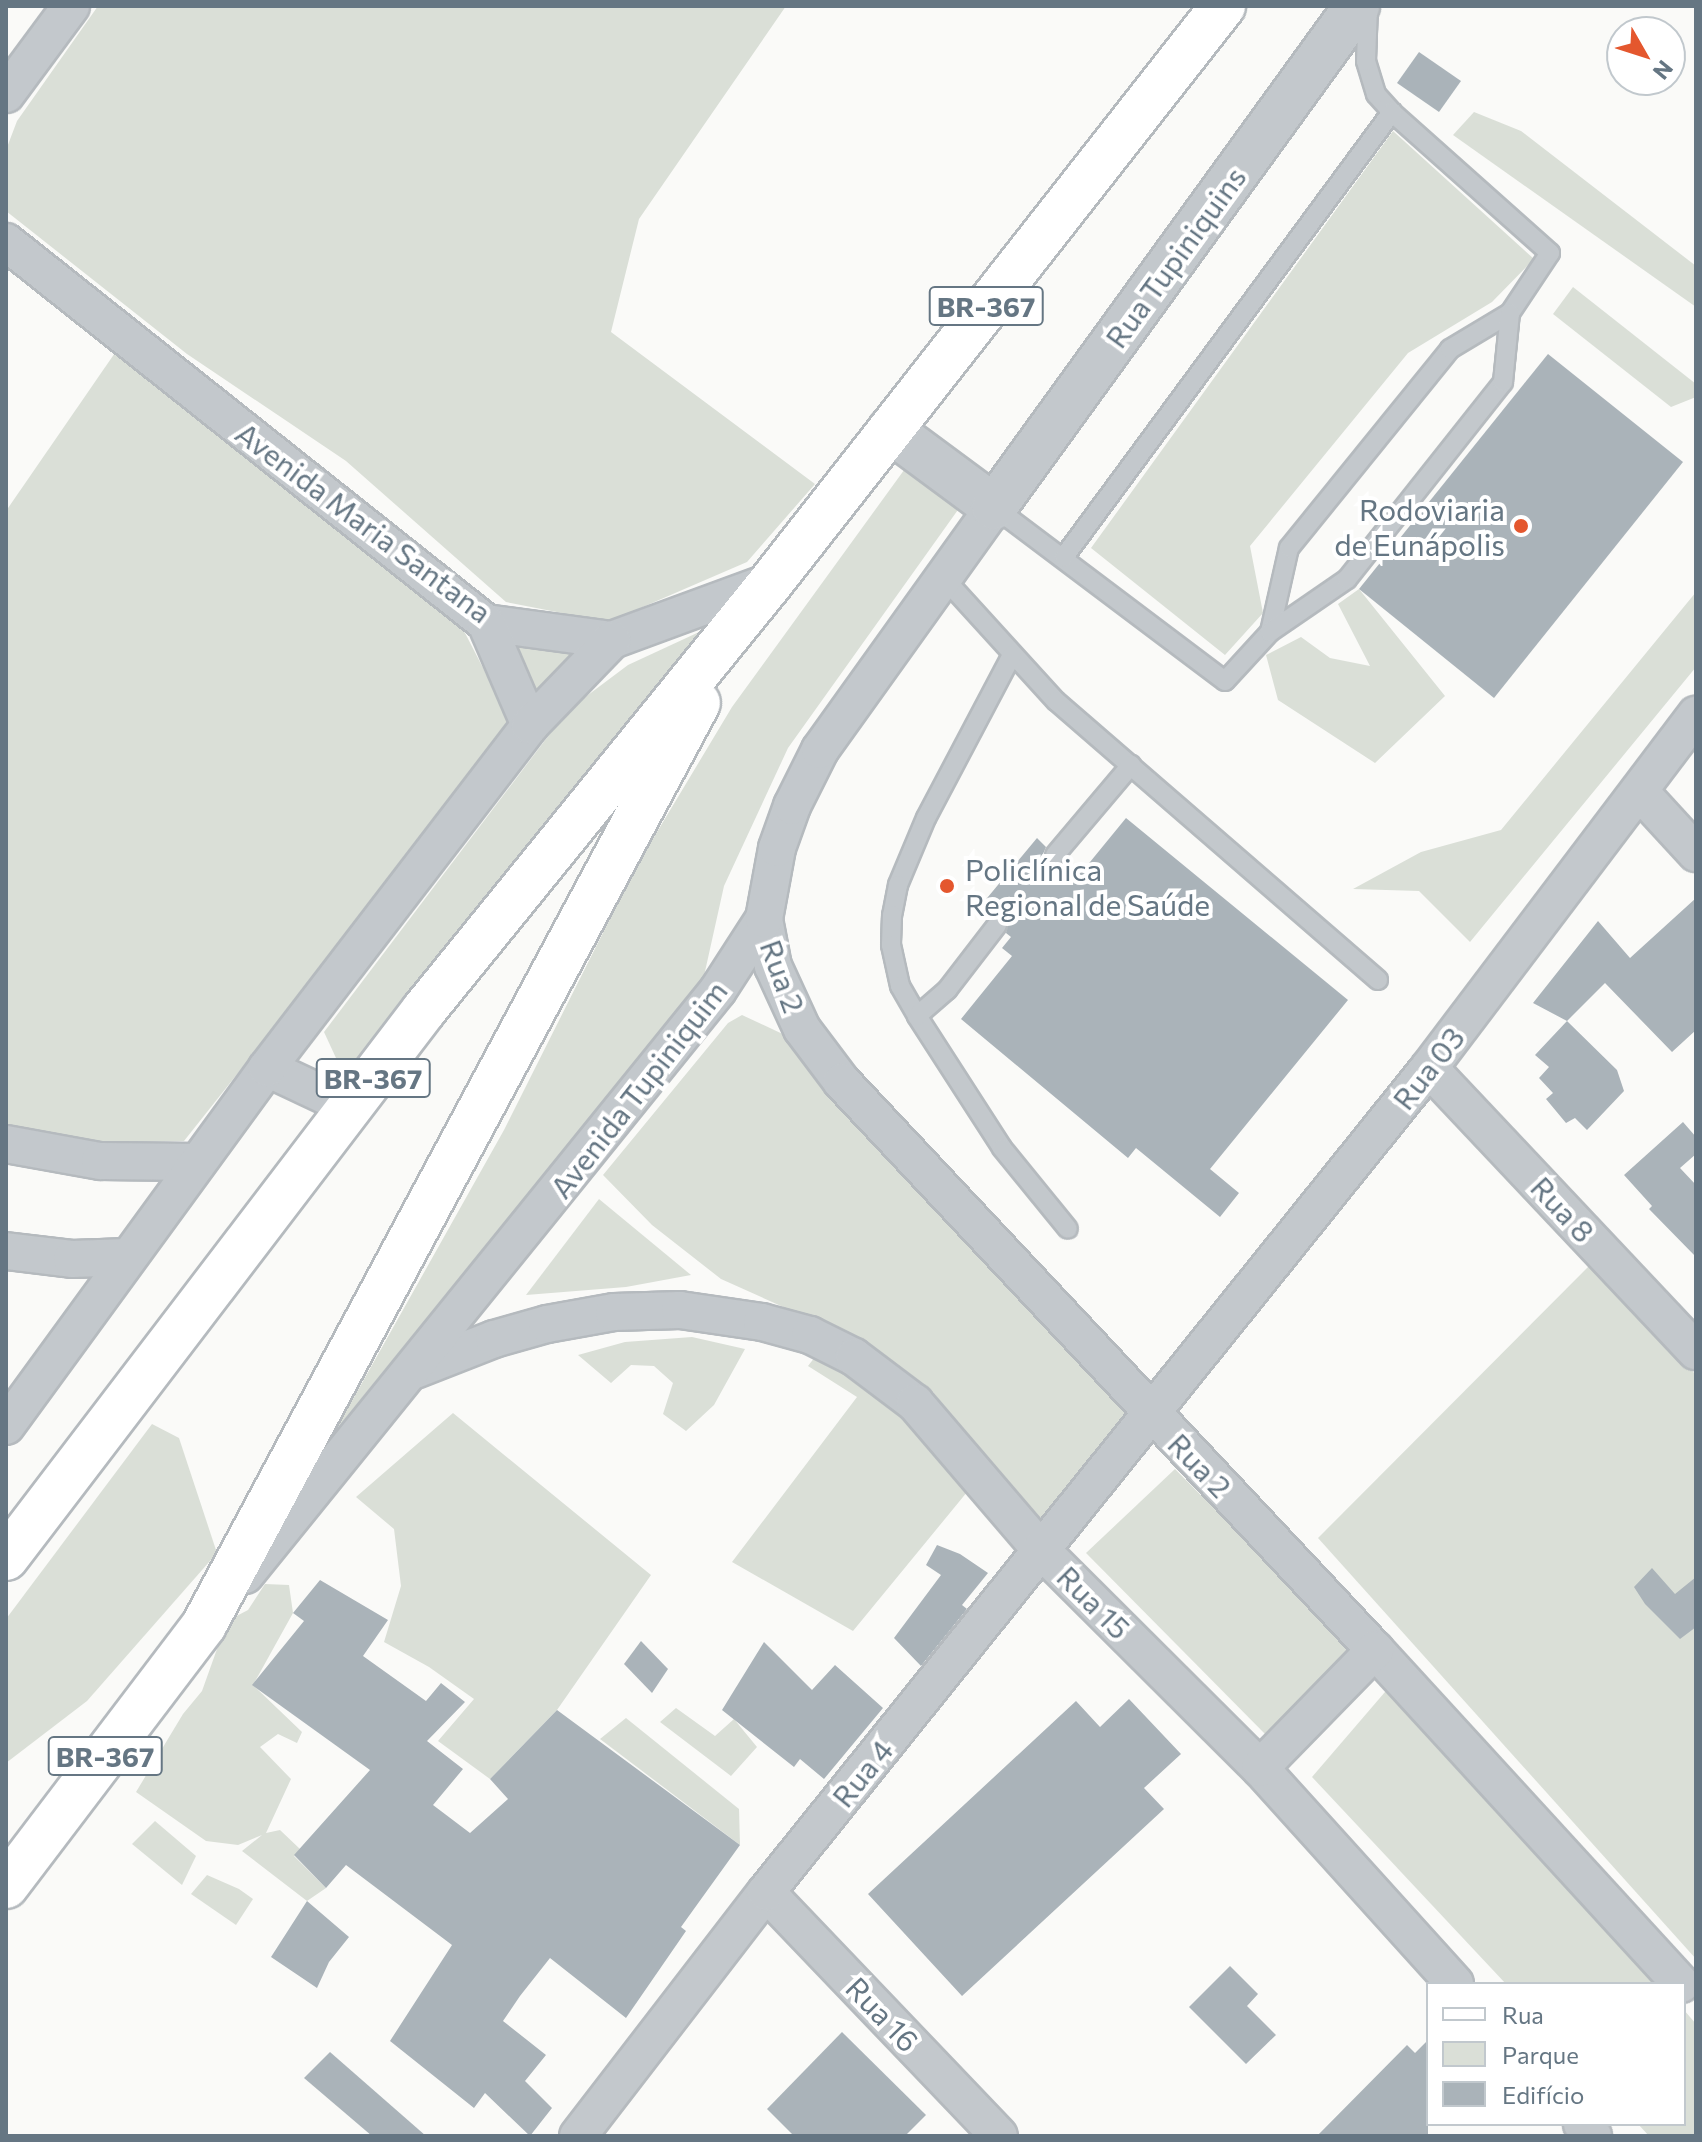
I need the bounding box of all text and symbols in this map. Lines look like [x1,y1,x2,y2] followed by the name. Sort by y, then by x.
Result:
[1606,16,1686,96] north arrow
[1648,55,1679,85] text: N
[1097,160,1253,354] street label: Rua Tupiniquins
[928,282,1044,330] road number: BR-367
[229,414,499,630] street label: Avenida Maria Santana
[1334,491,1505,562] place label: Rodoviaria de Eunápolis
[1512,517,1530,535] marker: Rodoviaria de Eunápolis
[965,851,1210,922] place label: Policlínica Regional de Saúde
[936,875,958,897] marker: Policlínica Regional de Saúde
[753,935,813,1017] street label: Rua 2
[542,973,734,1205] street label: Avenida Tupiniquim
[1385,1020,1471,1116] street label: Rua 03
[315,1054,431,1102] road number: BR-367
[1524,1169,1602,1249] street label: Rua 8
[1161,1426,1239,1504] street label: Rua 2
[1050,1558,1138,1646] street label: Rua 15
[47,1732,163,1780] road number: BR-367
[824,1732,900,1814] street label: Rua 4
[839,1969,927,2059] street label: Rua 16
[1426,1982,1686,2126] legend
[1502,2000,1544,2029] text: Rua
[1502,2040,1579,2069] text: Parque
[1502,2080,1584,2109] text: Edifício

